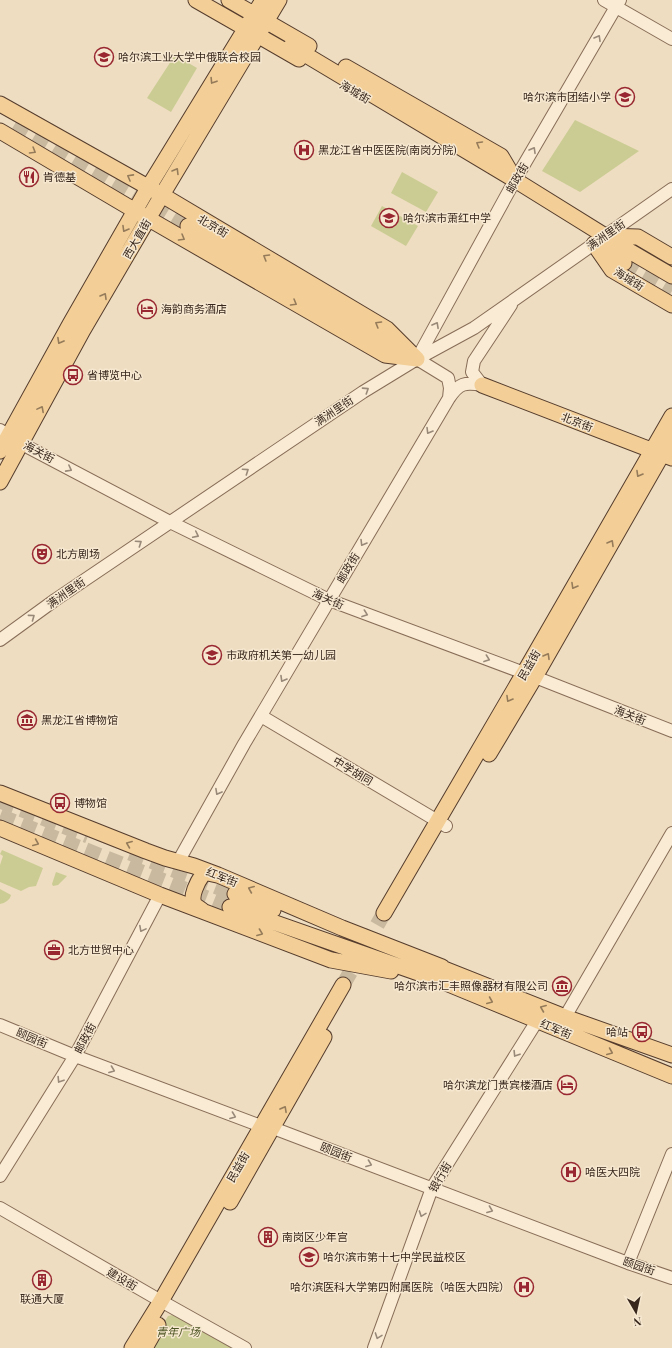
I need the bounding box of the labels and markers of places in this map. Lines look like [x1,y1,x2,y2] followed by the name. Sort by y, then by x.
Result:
[93,46,115,68] school or university icon: 哈尔滨工业大学中俄联合校园
[118,49,261,64] place label: 哈尔滨工业大学中俄联合校园
[614,86,636,108] school or university icon: 哈尔滨市团结小学
[523,89,611,104] place label: 哈尔滨市团结小学
[293,139,315,161] hospital icon: 黑龙江省中医医院(南岗分院)
[318,142,456,157] place label: 黑龙江省中医医院(南岗分院)
[18,166,40,188] restaurant icon: 肯德基
[43,169,76,184] place label: 肯德基
[378,207,400,229] school or university icon: 哈尔滨市萧红中学
[403,210,491,225] place label: 哈尔滨市萧红中学
[136,298,158,320] hotel icon: 海韵商务酒店
[161,301,227,316] place label: 海韵商务酒店
[62,364,84,386] bus stop icon: 省博览中心
[87,367,142,382] place label: 省博览中心
[31,543,53,565] theatre icon: 北方剧场
[56,546,100,561] place label: 北方剧场
[201,644,223,666] school or university icon: 市政府机关第一幼儿园
[226,647,336,662] place label: 市政府机关第一幼儿园
[16,709,38,731] museum icon: 黑龙江省博物馆
[41,712,118,727] place label: 黑龙江省博物馆
[49,792,71,814] bus stop icon: 博物馆
[74,795,107,810] place label: 博物馆
[43,939,65,961] office icon: 北方世贸中心
[68,942,134,957] place label: 北方世贸中心
[551,975,573,997] museum icon: 哈尔滨市汇丰照像器材有限公司
[394,978,548,993] place label: 哈尔滨市汇丰照像器材有限公司
[631,1021,653,1043] bus stop icon: 哈站
[606,1024,628,1039] place label: 哈站
[556,1074,578,1096] hotel icon: 哈尔滨龙门贵宾楼酒店
[443,1077,553,1092] place label: 哈尔滨龙门贵宾楼酒店
[560,1161,582,1183] hospital icon: 哈医大四院
[585,1164,640,1179] place label: 哈医大四院
[257,1226,279,1248] building icon: 南岗区少年宫
[282,1229,348,1244] place label: 南岗区少年宫
[298,1246,320,1268] school or university icon: 哈尔滨市第十七中学民益校区
[323,1249,466,1264] place label: 哈尔滨市第十七中学民益校区
[31,1269,53,1291] building icon: 联通大厦
[513,1276,535,1298] hospital icon: 哈尔滨医科大学第四附属医院（哈医大四院）
[290,1279,510,1294] place label: 哈尔滨医科大学第四附属医院（哈医大四院）
[20,1291,64,1306] place label: 联通大厦

